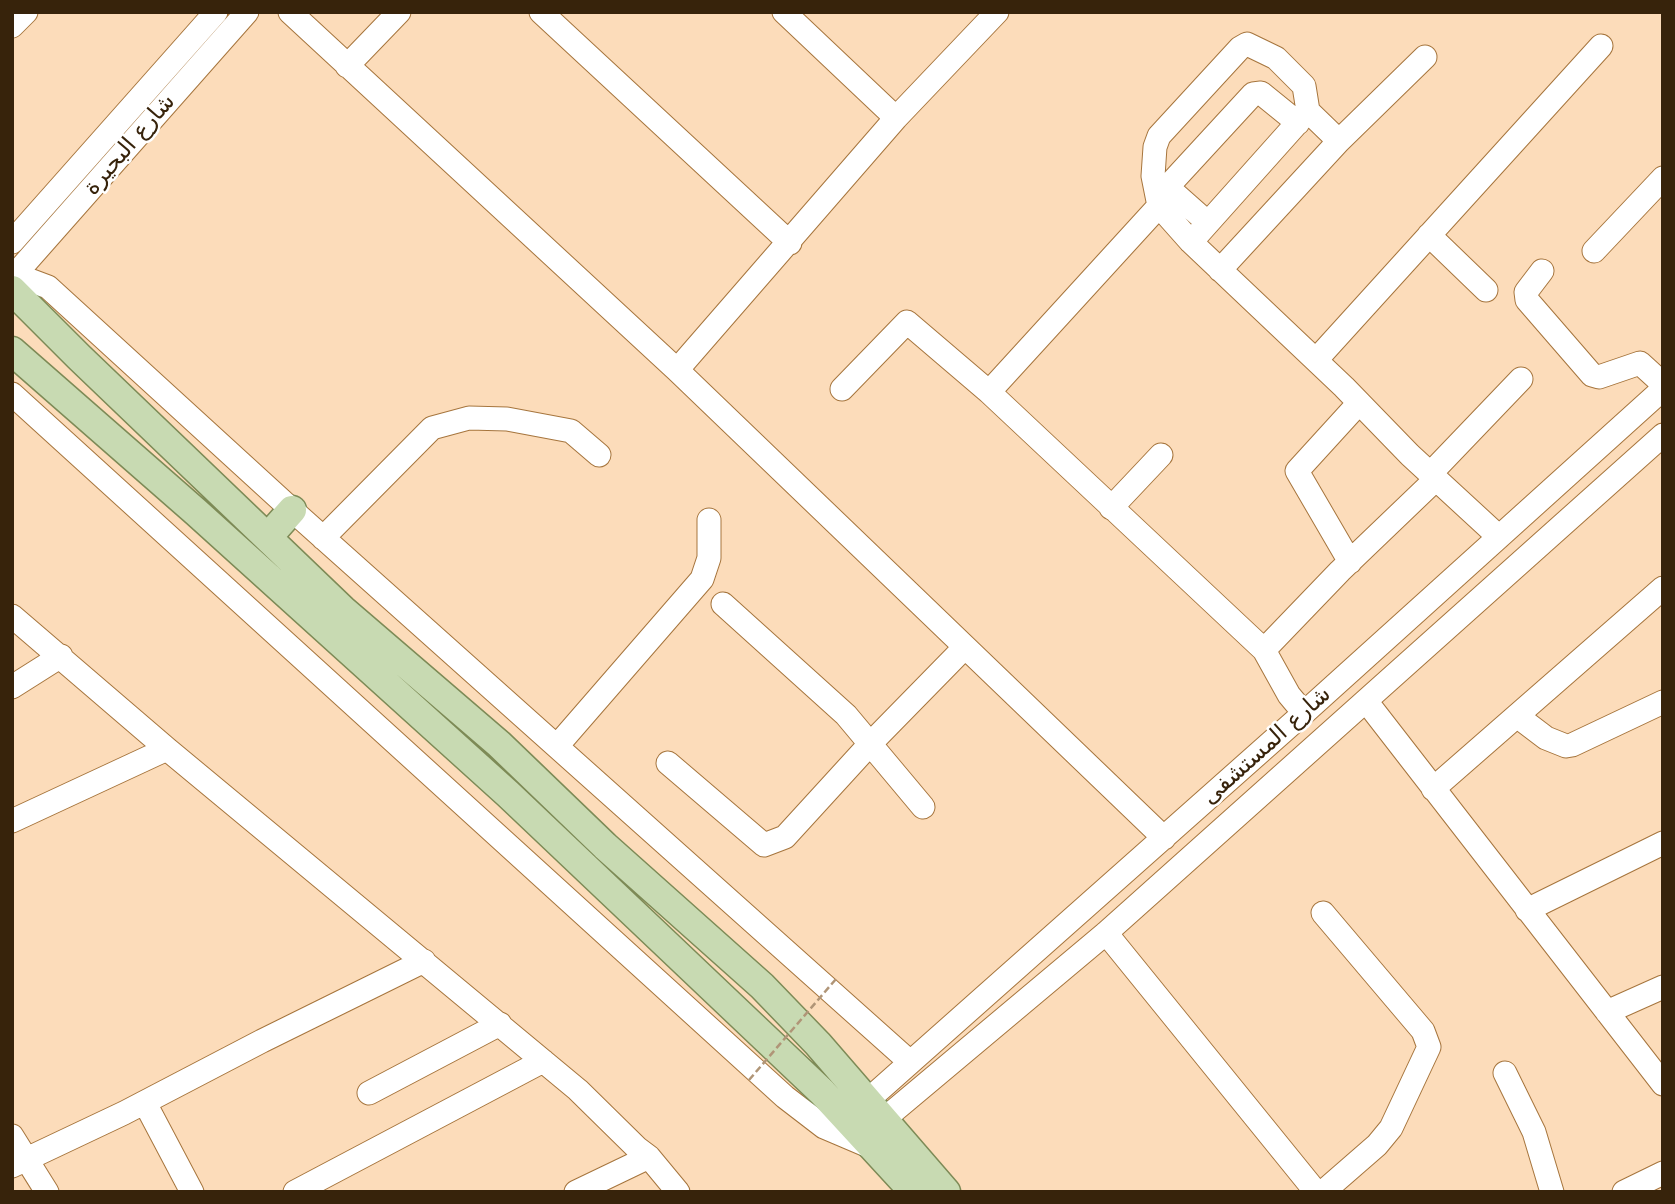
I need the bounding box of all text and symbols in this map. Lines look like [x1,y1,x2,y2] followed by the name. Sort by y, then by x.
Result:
[78,89,182,201] street label: شارع البحيرة
[1197,681,1337,811] street label: شارع المستشفى

